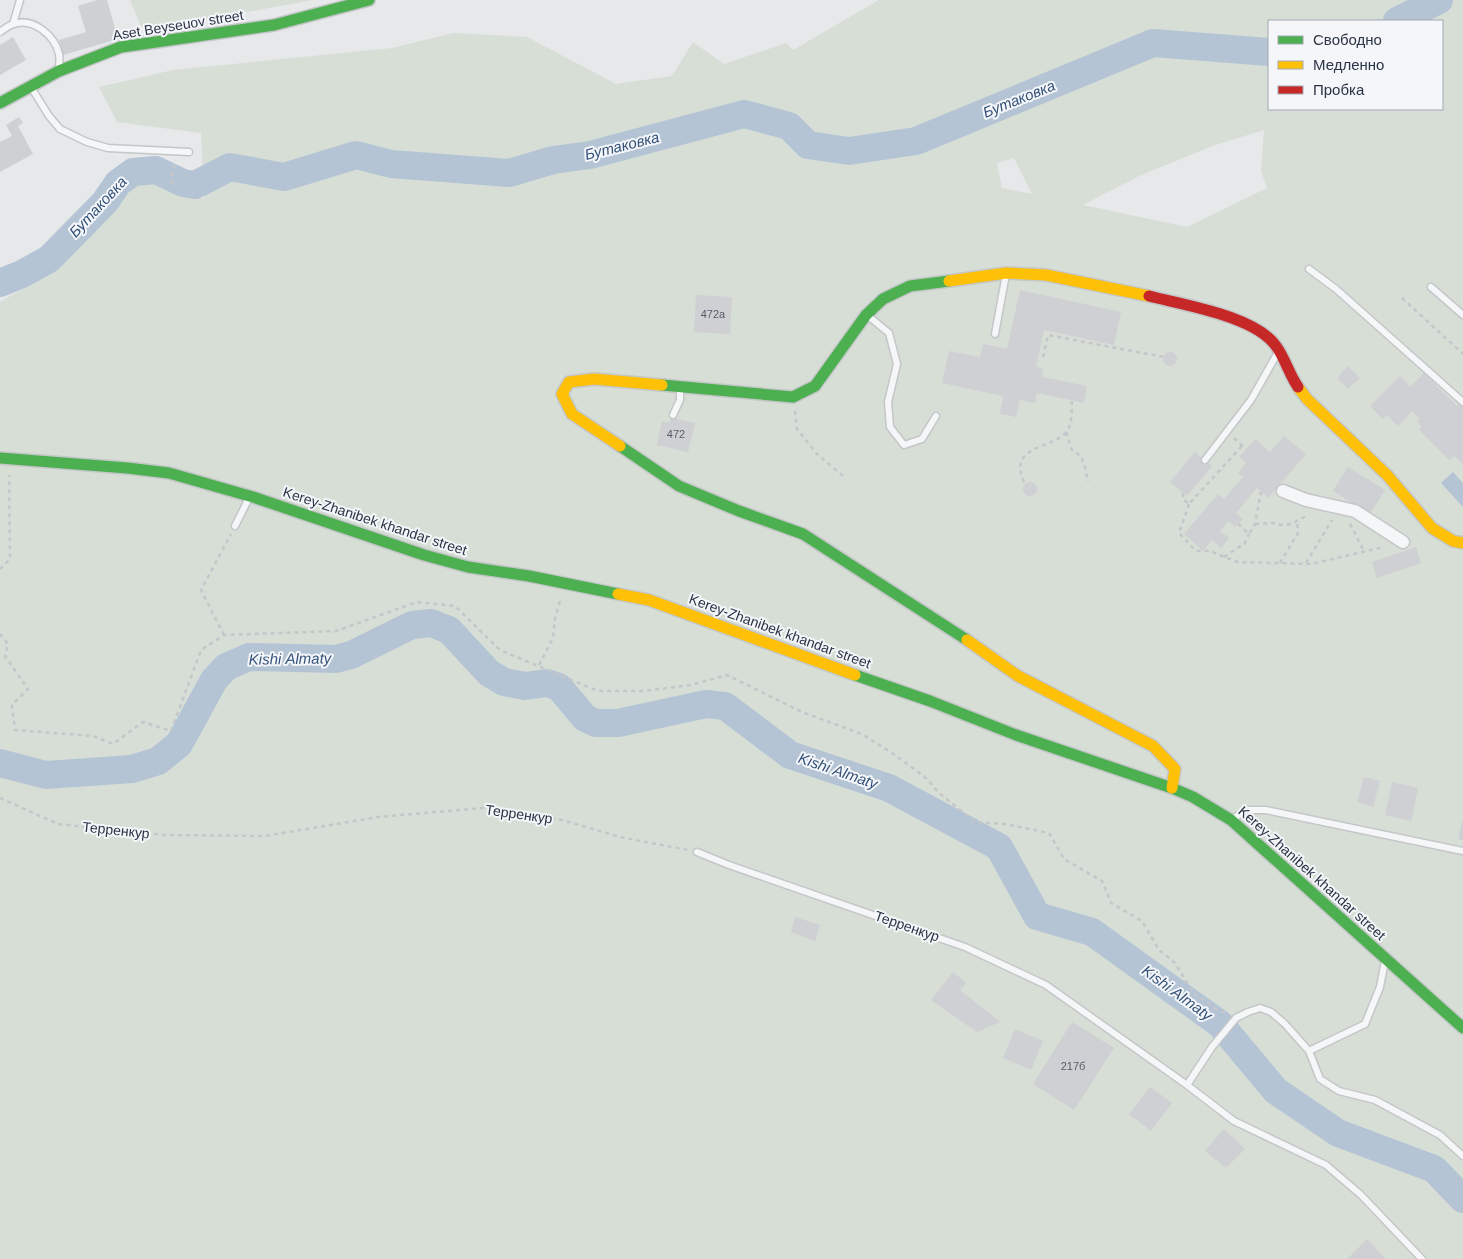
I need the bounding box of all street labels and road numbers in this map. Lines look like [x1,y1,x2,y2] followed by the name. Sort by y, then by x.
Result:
[111,7,245,43] street label: Aset Beyseuov street
[281,484,469,558] street label: Kerey-Zhanibek khandar street
[687,591,873,671] street label: Kerey-Zhanibek khandar street
[484,801,554,827] street label: Терренкур
[1235,803,1389,943] street label: Kerey-Zhanibek khandar street
[82,819,151,842] street label: Терренкур
[872,907,942,945] street label: Терренкур

